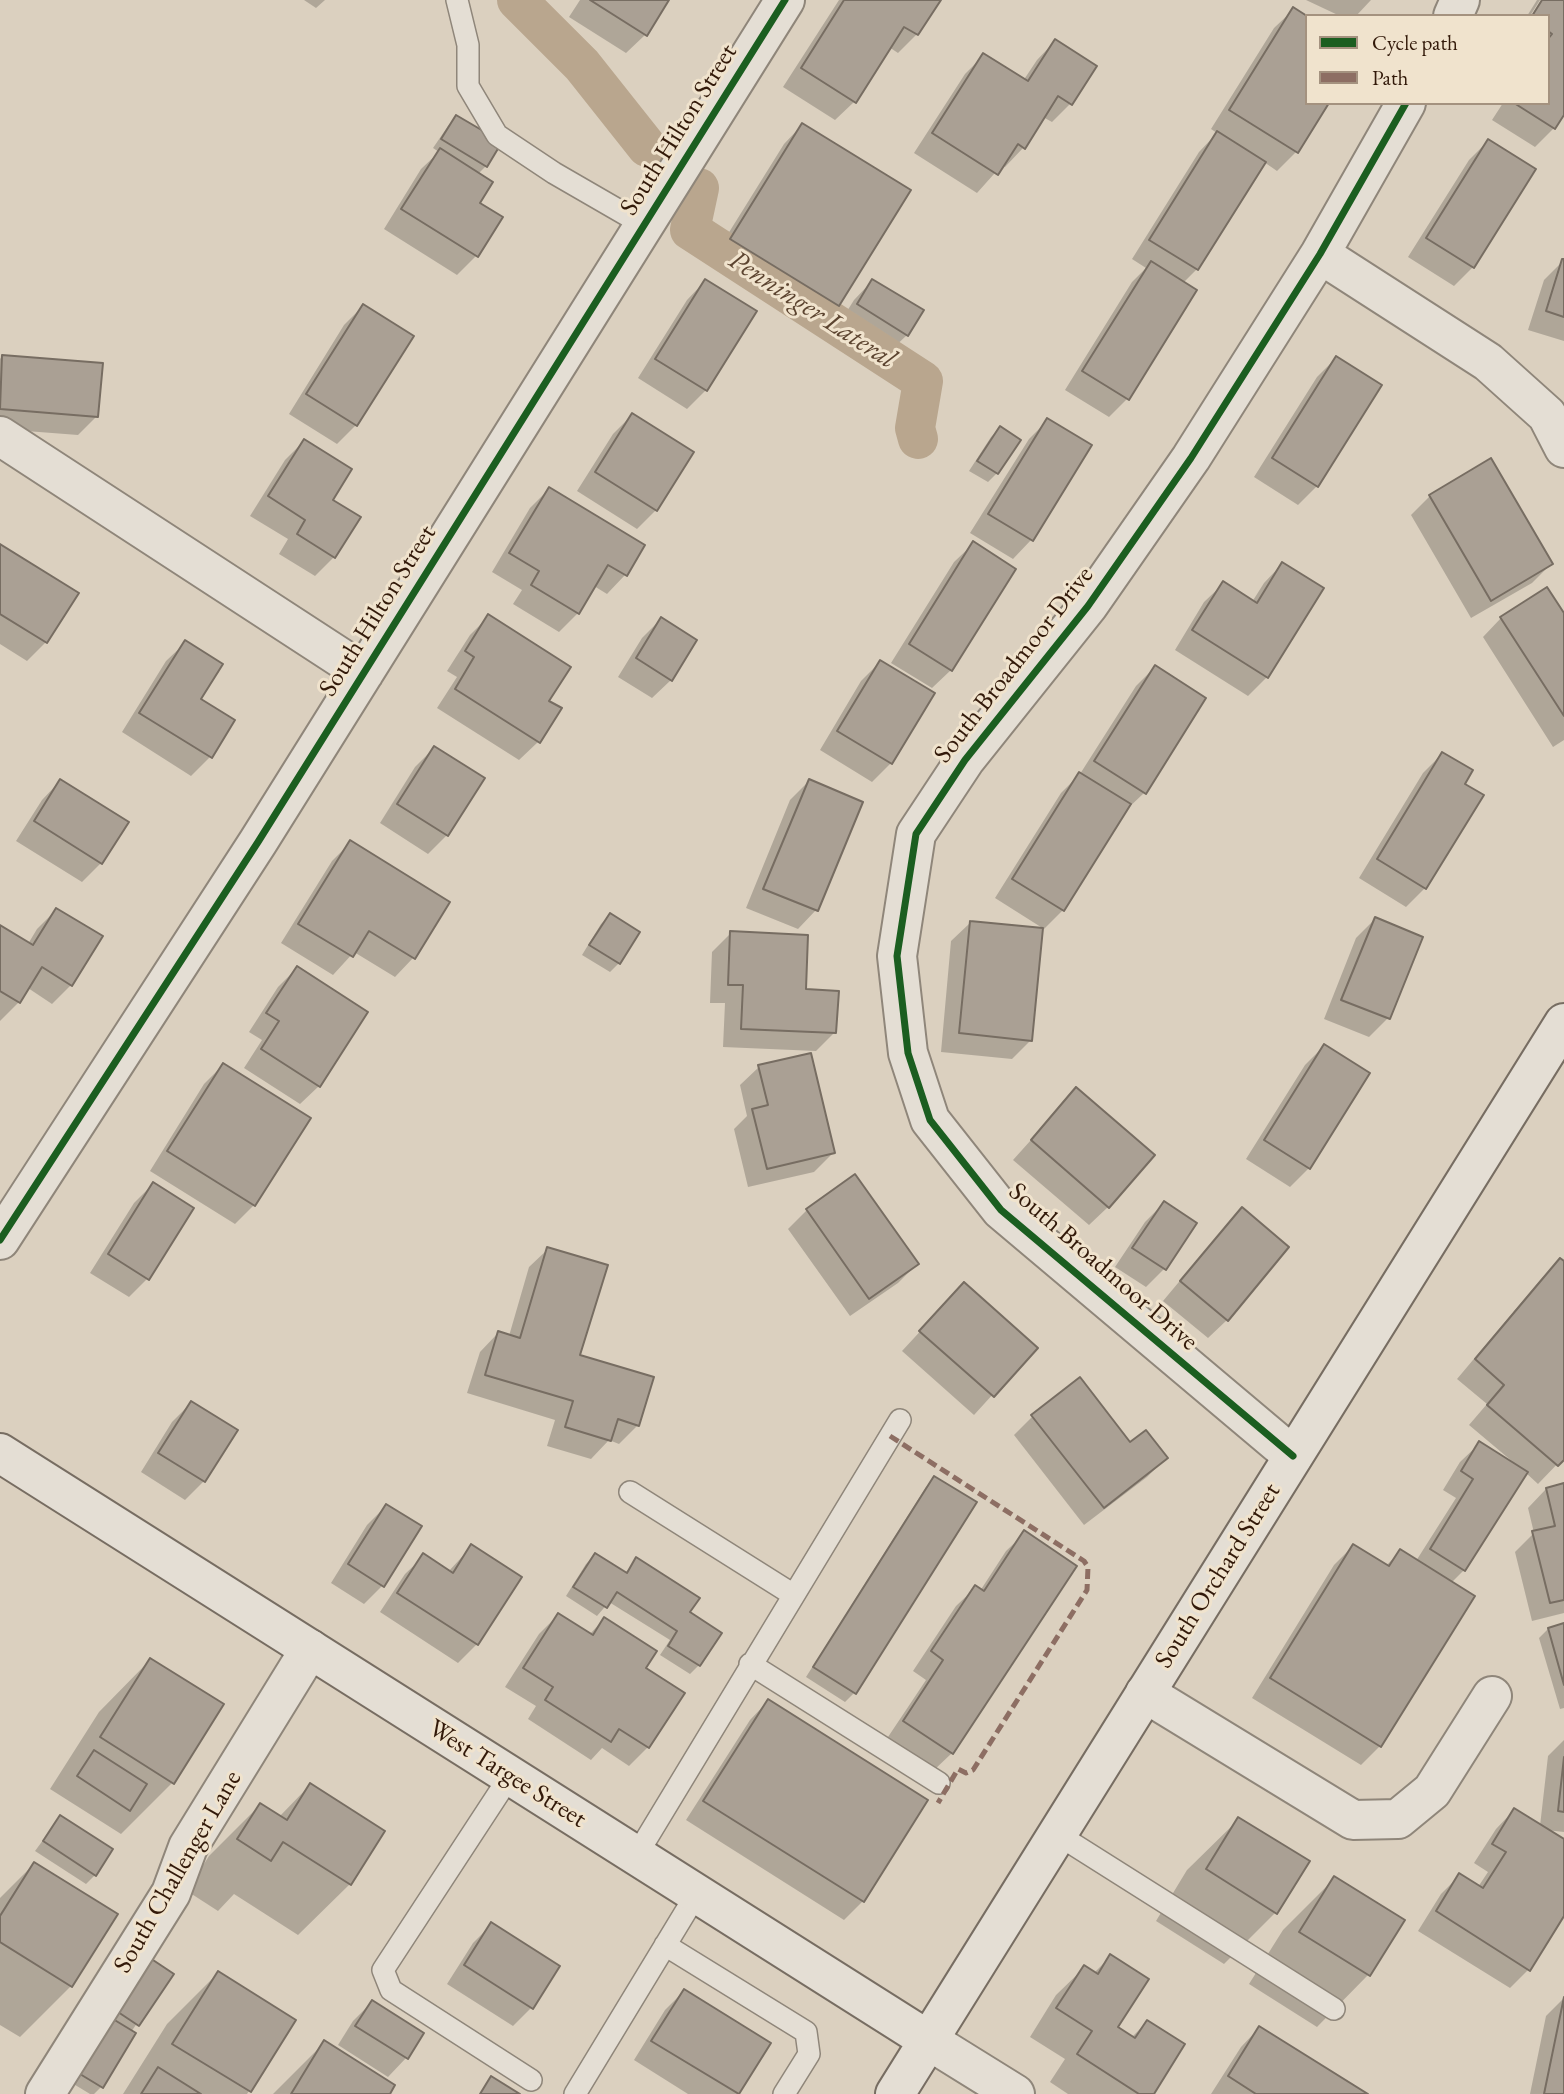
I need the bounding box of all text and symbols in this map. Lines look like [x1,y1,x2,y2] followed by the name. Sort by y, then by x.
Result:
[1305,14,1550,105] legend
[1372,29,1458,56] text: Cycle path
[614,39,744,221] street label: South Hilton Street
[1372,64,1408,91] text: Path
[722,243,902,377] water label: Penninger Lateral
[313,520,443,702] street label: South Hilton Street
[928,561,1100,769] street label: South Broadmoor Drive
[1002,1176,1204,1358] street label: South Broadmoor Drive
[1148,1478,1288,1674] street label: South Orchard Street
[422,1713,592,1835] street label: West Targee Street
[107,1765,249,1979] street label: South Challenger Lane

